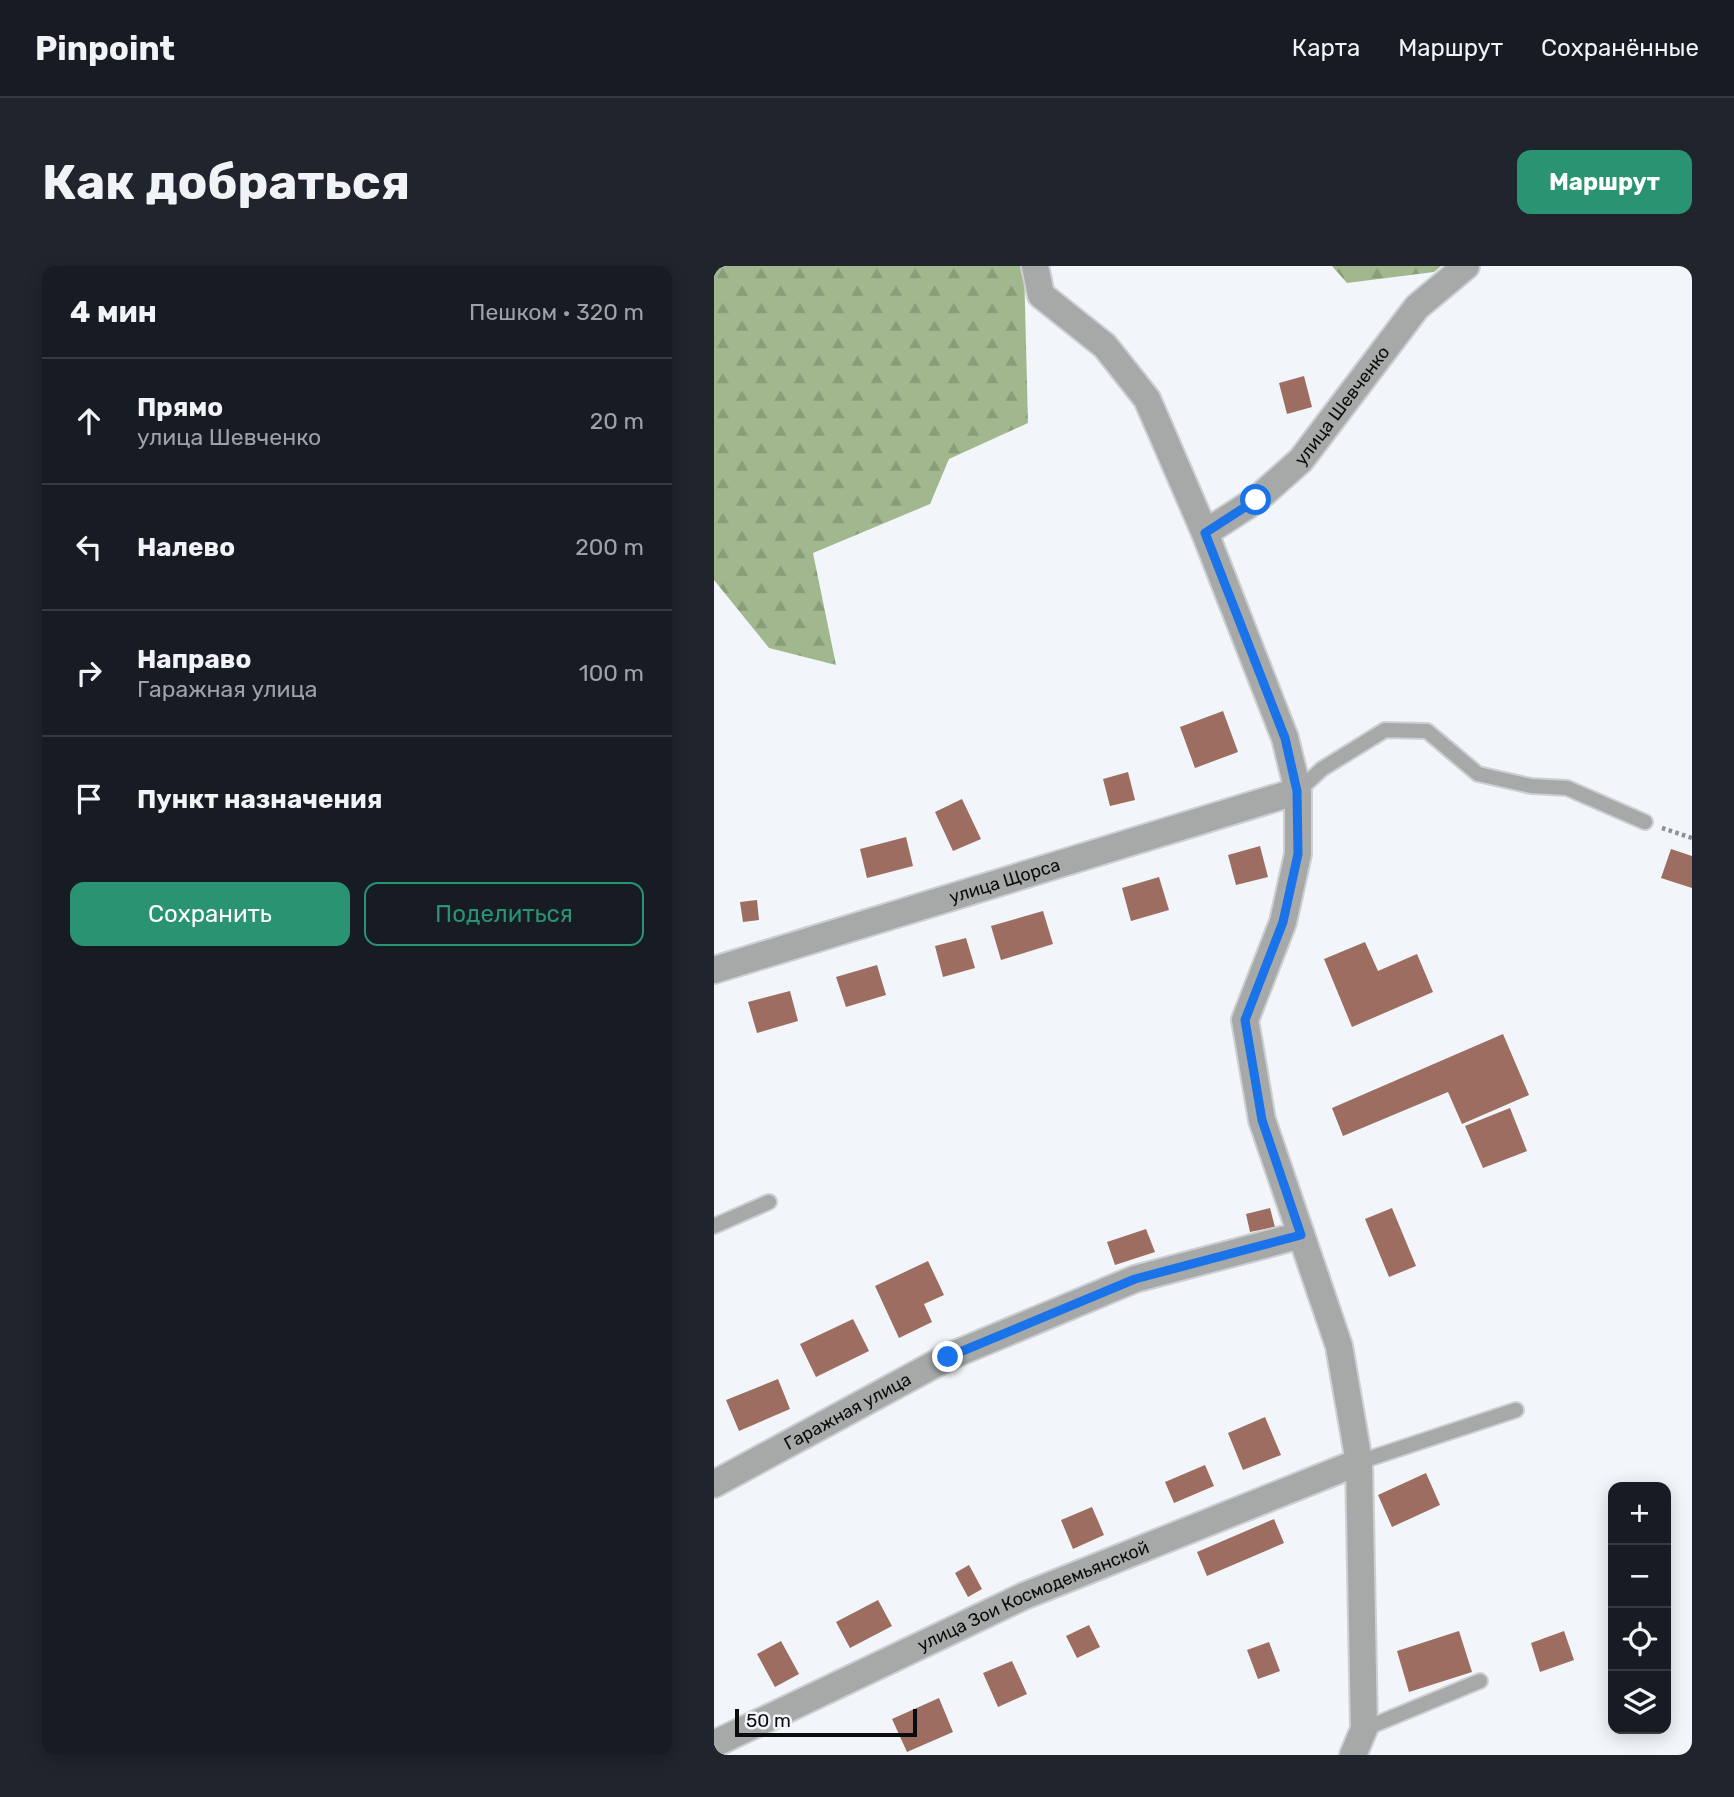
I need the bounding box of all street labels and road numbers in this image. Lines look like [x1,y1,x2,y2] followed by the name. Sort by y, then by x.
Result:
[1290,342,1394,470] street label: улица Шевченко
[947,854,1063,908] street label: улица Щорса
[780,1368,915,1455] street label: Гаражная улица
[914,1536,1152,1656] street label: улица Зои Космодемьянской

